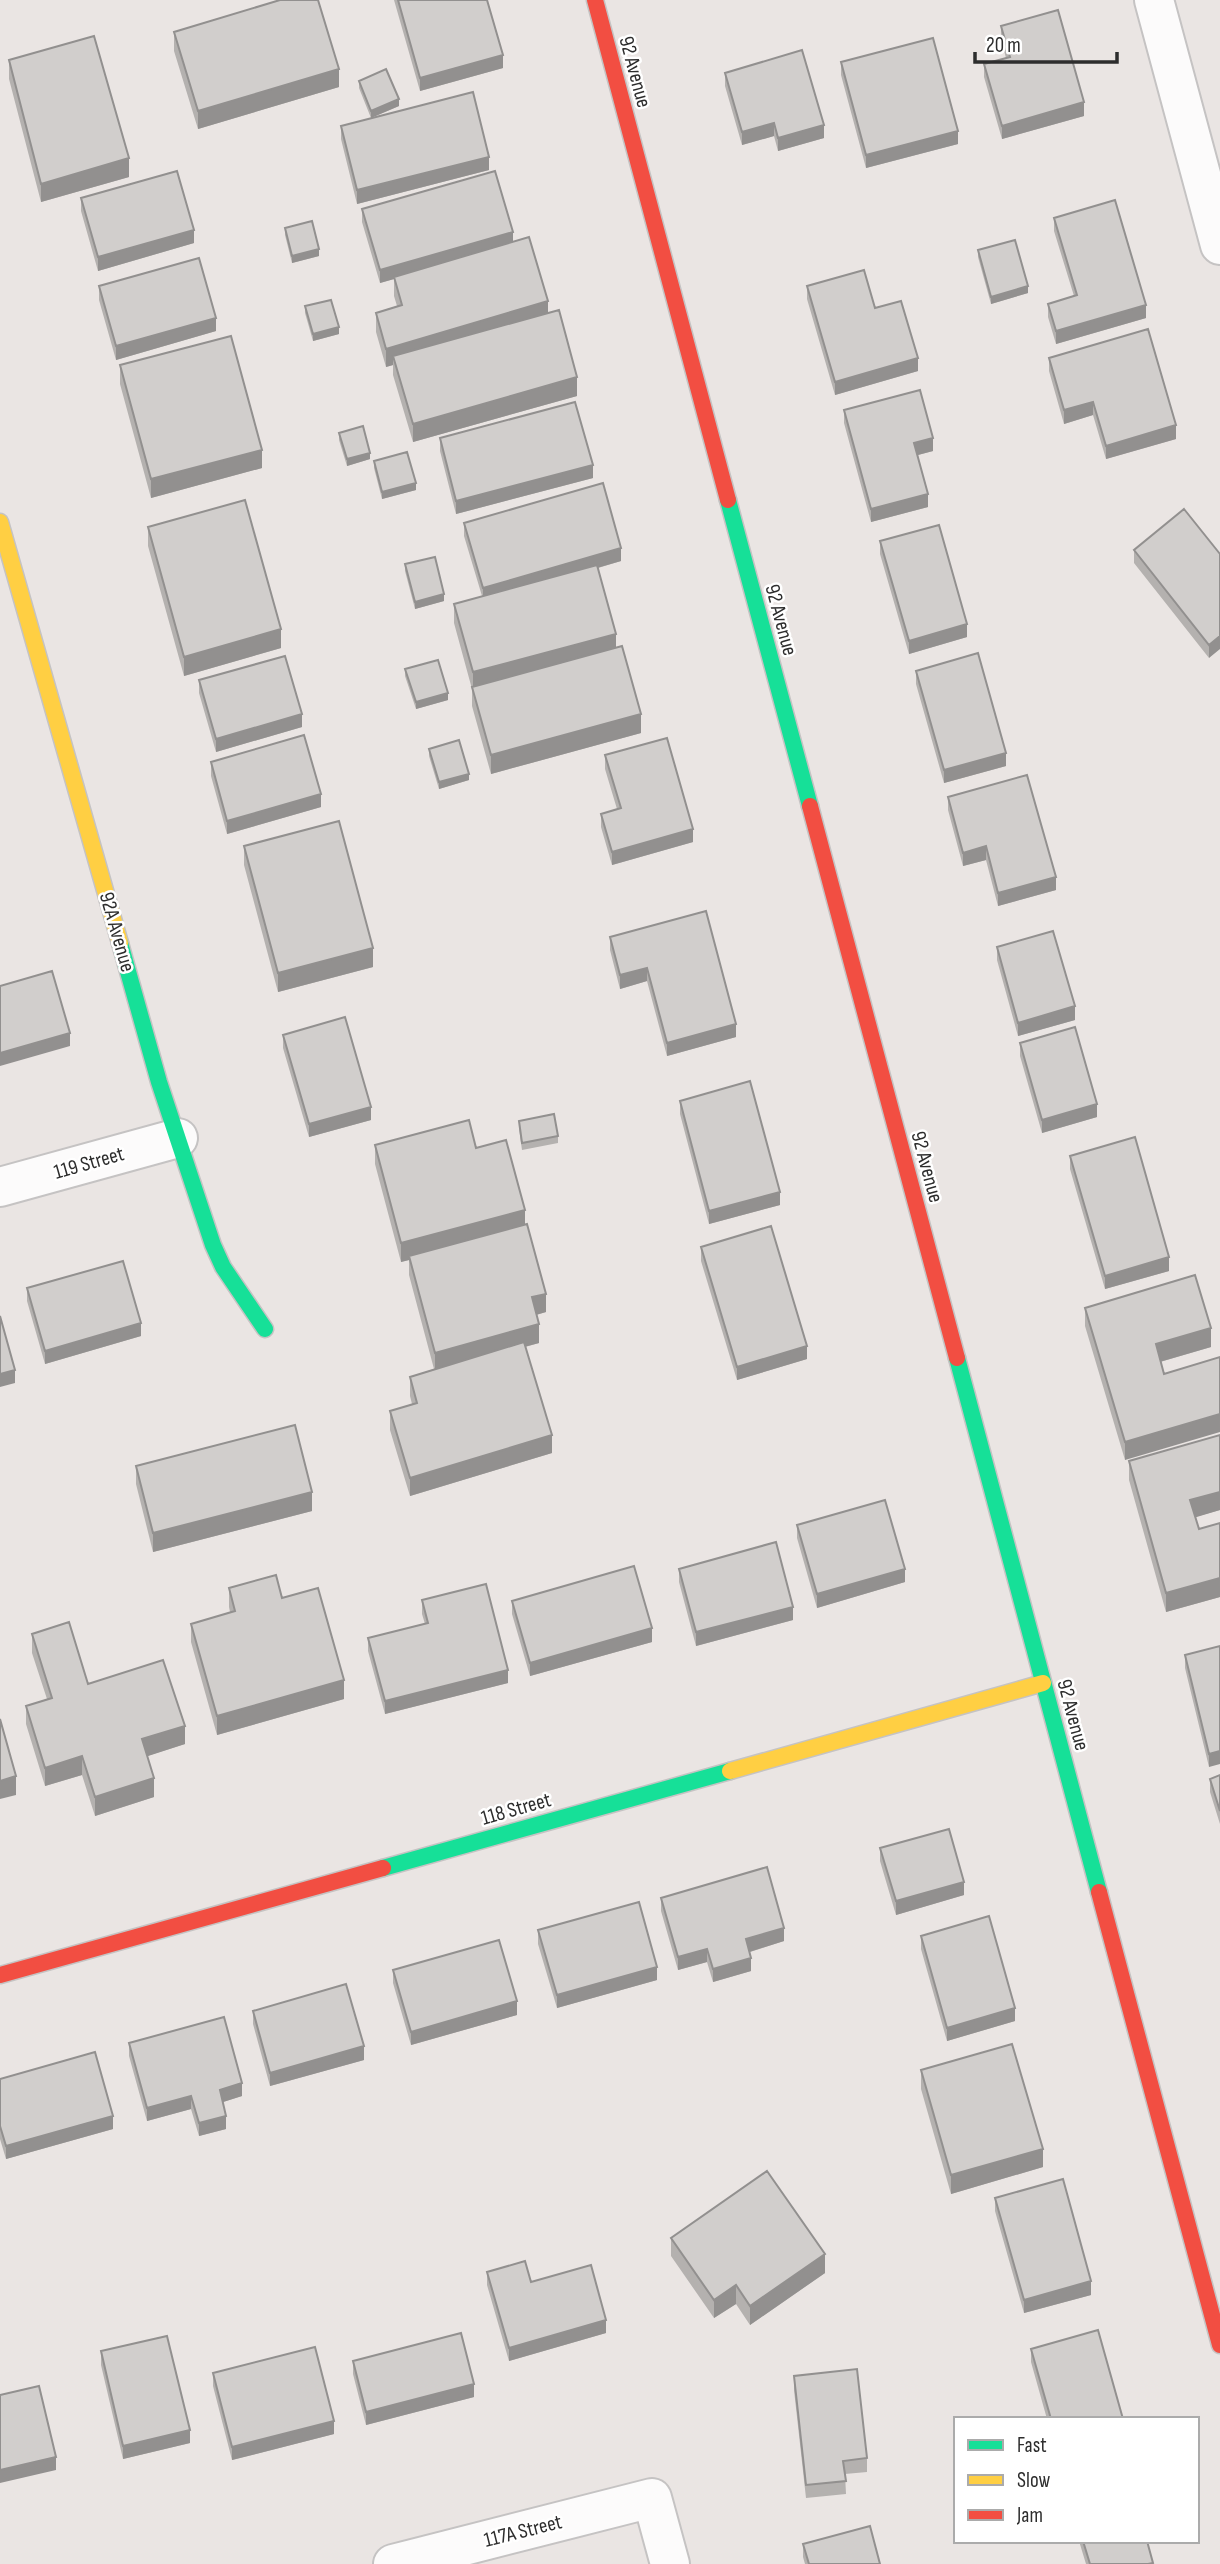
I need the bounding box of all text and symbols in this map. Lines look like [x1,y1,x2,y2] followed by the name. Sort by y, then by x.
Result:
[975,21,1117,65] scale bar
[986,33,1021,58] text: 20 m
[614,34,656,110] street label: 92 Avenue
[760,582,802,658] street label: 92 Avenue
[94,889,140,975] street label: 92A Avenue
[906,1129,948,1205] street label: 92 Avenue
[51,1141,127,1185] street label: 119 Street
[1052,1677,1094,1753] street label: 92 Avenue
[478,1787,554,1831] street label: 118 Street
[954,2417,1199,2543] legend
[1017,2433,1047,2458] text: Fast
[1017,2468,1051,2493] text: Slow
[1016,2503,1043,2528] text: Jam
[481,2509,565,2553] street label: 117A Street

